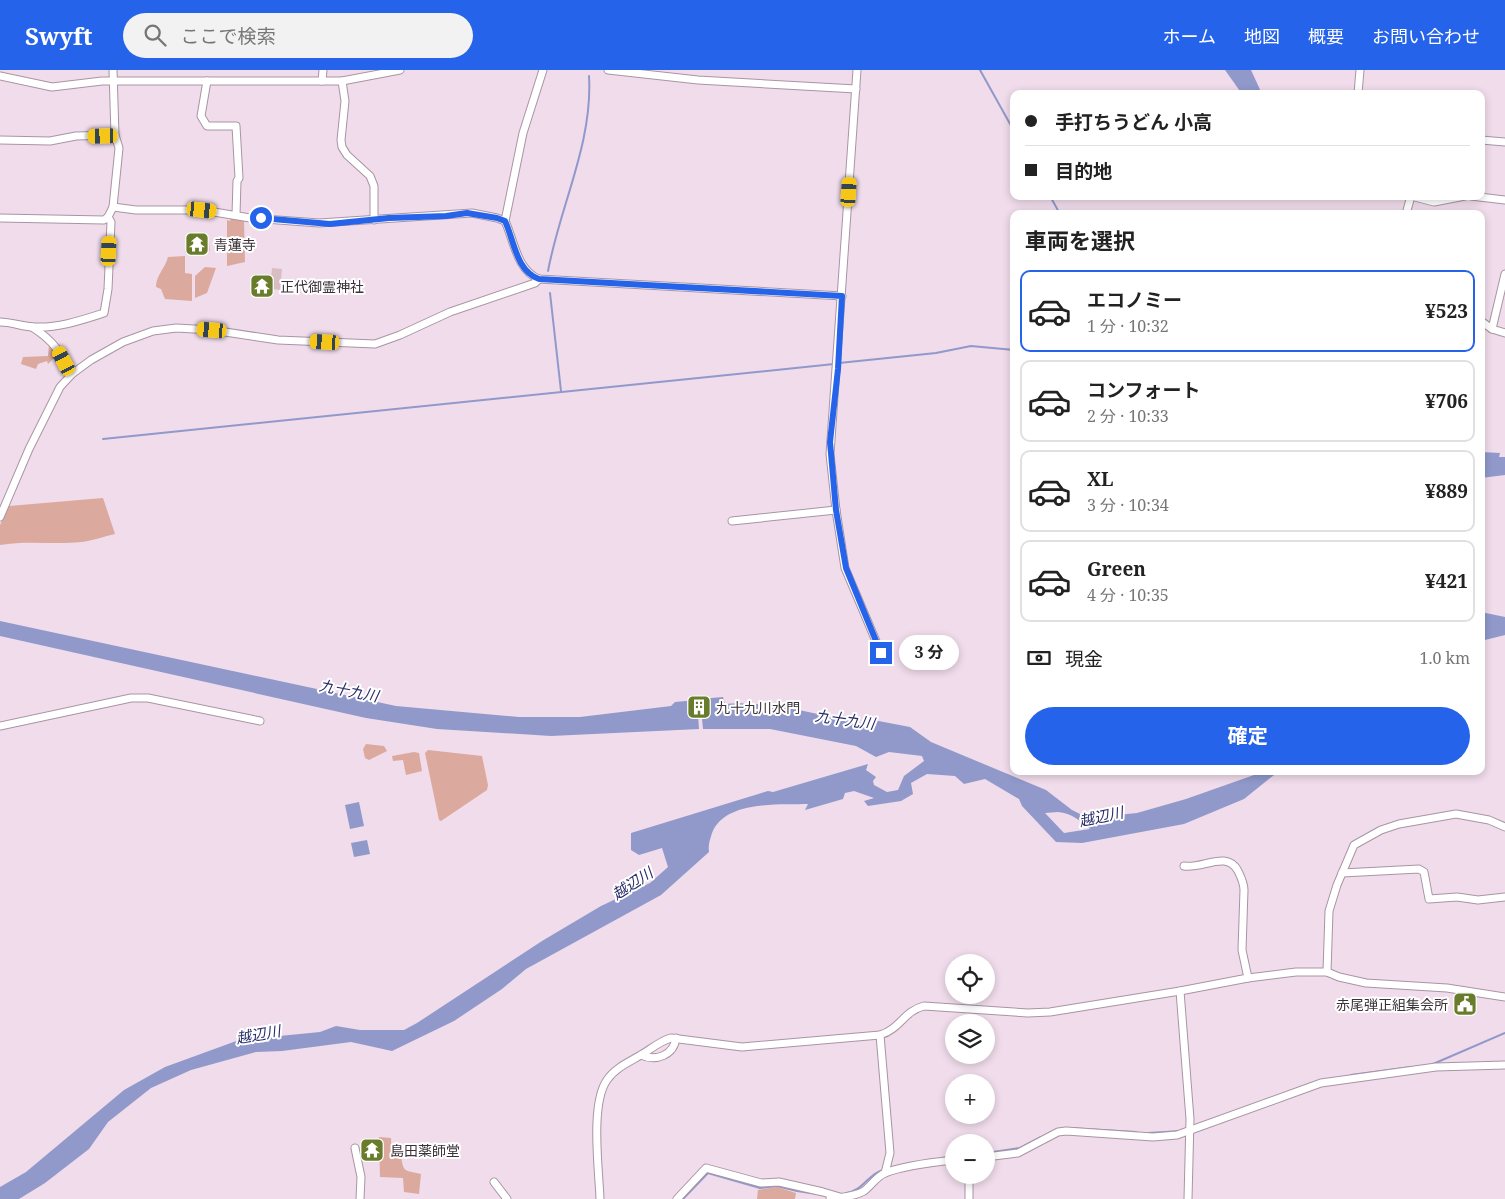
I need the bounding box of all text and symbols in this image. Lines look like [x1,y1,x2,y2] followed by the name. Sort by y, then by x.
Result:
[123,13,473,58] search box
[25,19,93,52] text: Swyft
[141,21,169,49] icon: search
[181,23,276,49] text: ここで検索
[1163,24,1216,48] text: ホーム
[1244,24,1280,48] text: 地図
[1308,24,1344,48] text: 概要
[1372,24,1480,48] text: お問い合わせ
[1055,109,1212,135] text: 手打ちうどん 小高
[87,128,118,144] car
[1055,158,1112,184] text: 目的地
[840,177,857,207] car
[186,201,217,219] car
[250,207,272,229] route start
[1025,225,1135,255] text: 車両を選択
[184,231,210,257] temple icon: 青蓮寺
[214,235,256,254] place label: 青蓮寺
[100,236,117,266] car
[249,273,275,299] temple icon: 正代御霊神社
[280,277,364,296] place label: 正代御霊神社
[1087,287,1182,313] text: エコノミー
[1027,289,1072,334] icon: car
[1425,298,1468,324] text: ¥523
[1087,315,1169,337] text: 1 分 · 10:32
[196,321,227,339] car
[309,334,340,350] car
[50,344,77,378] car
[1087,377,1200,403] text: コンフォート
[1027,379,1072,424] icon: car
[1425,388,1468,414] text: ¥706
[1087,405,1169,427] text: 2 分 · 10:33
[1087,466,1113,492] text: XL
[1027,469,1072,514] icon: car
[1425,478,1468,504] text: ¥889
[1087,494,1169,516] text: 3 分 · 10:34
[1087,556,1146,582] text: Green
[1027,559,1072,604] icon: car
[1425,568,1468,594] text: ¥421
[1087,584,1169,606] text: 4 分 · 10:35
[898,636,958,670] callout: 3 分
[914,641,944,663] text: 3 分
[870,642,892,664] route end
[1025,644,1053,672] icon: cash
[1065,646,1103,672] text: 現金
[1419,647,1470,669] text: 1.0 km
[318,674,382,706] water label: 九十九川
[686,694,712,720] building icon: 九十九川水門
[716,698,800,717] place label: 九十九川水門
[814,705,878,733] water label: 九十九川
[1025,707,1470,765] button: 確定
[1077,801,1127,830] water label: 越辺川
[608,861,658,904] water label: 越辺川
[945,954,995,1184] map controls
[945,954,995,1004] button: locate
[1452,991,1478,1017] public building icon: 赤尾弾正組集会所
[1336,995,1448,1014] place label: 赤尾弾正組集会所
[945,1014,995,1064] button: layers
[234,1020,284,1048] water label: 越辺川
[945,1074,995,1124] button: +
[945,1134,995,1184] button: −
[359,1137,385,1163] temple icon: 島田薬師堂
[390,1141,460,1160] place label: 島田薬師堂

